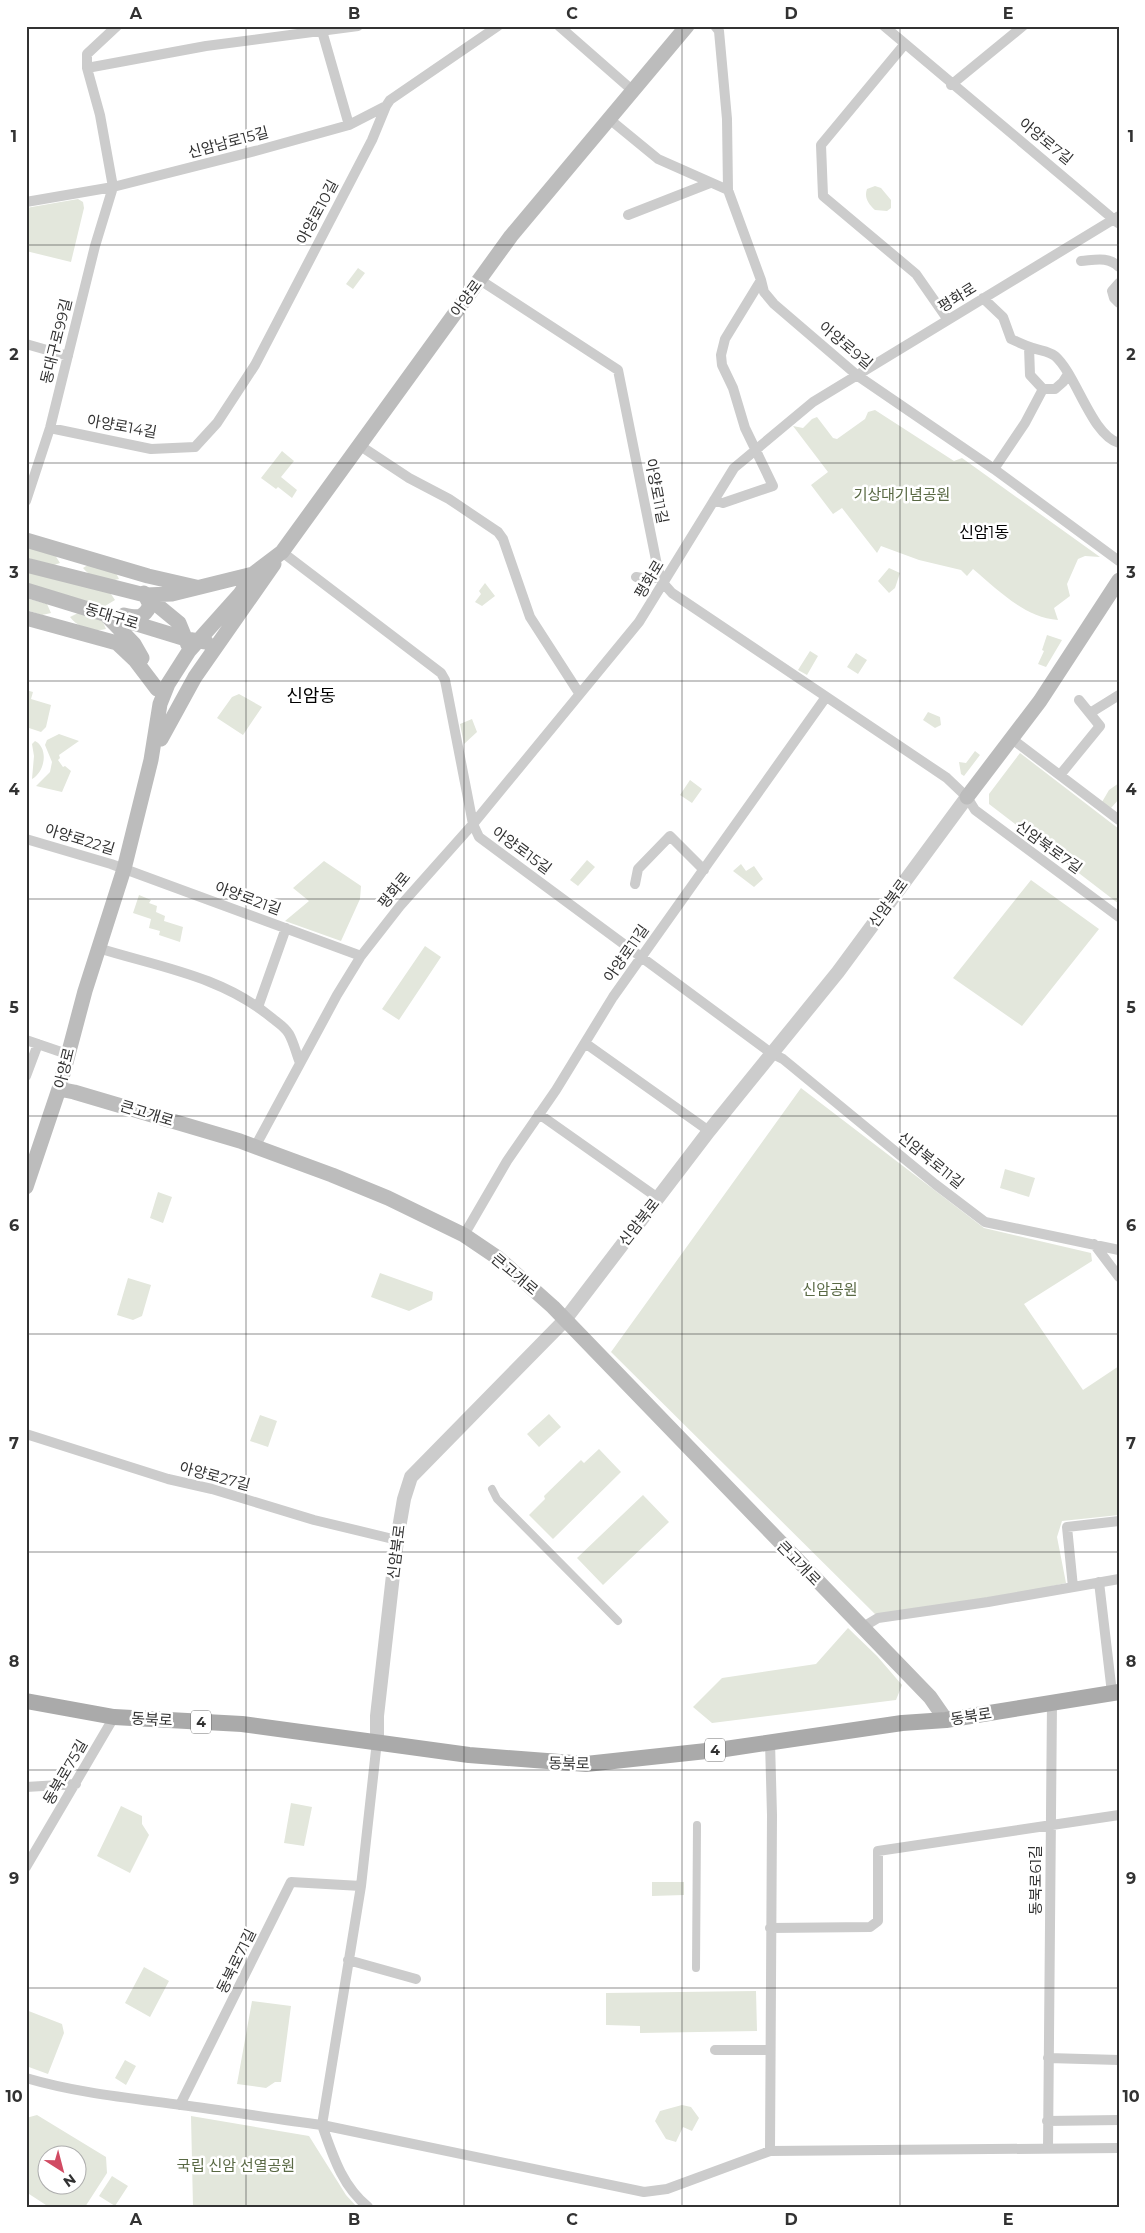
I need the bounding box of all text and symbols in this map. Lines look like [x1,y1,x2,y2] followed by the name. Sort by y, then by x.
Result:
[129,4,143,23] text: A
[348,4,360,23] text: B
[566,4,578,23] text: C
[784,4,798,23] text: D
[1003,4,1013,23] text: E
[1015,113,1077,169] street label: 아양로7길
[186,122,270,162] street label: 신암남로15길
[11,127,17,146] text: 1
[1128,127,1134,146] text: 1
[292,176,342,248] street label: 아양로10길
[446,276,486,320] street label: 아양로
[934,278,980,316] street label: 평화로
[36,296,76,386] street label: 동대구로99길
[815,317,877,373] street label: 아양로9길
[9,345,19,364] text: 2
[1126,345,1136,364] text: 2
[86,411,158,441] street label: 아양로14길
[641,457,673,525] street label: 아양로11길
[854,485,950,504] park label: 기상대기념공원
[959,523,1009,542] district label: 신암1동
[630,556,668,602] street label: 평화로
[8,563,19,582] text: 3
[1125,563,1136,582] text: 3
[83,599,141,633] street label: 동대구로
[286,685,336,707] district label: 신암동
[8,780,20,799] text: 4
[1125,780,1137,799] text: 4
[1012,816,1086,878] street label: 신암북로7길
[43,819,117,859] street label: 아양로22길
[488,822,556,878] street label: 아양로15길
[374,868,414,912] street label: 평화로
[864,875,912,931] street label: 신암북로
[212,877,284,919] street label: 아양로21길
[599,921,653,985] street label: 아양로11길
[9,998,19,1017] text: 5
[1126,998,1136,1017] text: 5
[50,1046,78,1090] street label: 아양로
[118,1096,176,1130] street label: 큰고개로
[894,1127,968,1193] street label: 신암북로11길
[615,1194,663,1250] street label: 신암북로
[9,1216,19,1235] text: 6
[1126,1216,1136,1235] text: 6
[488,1249,542,1299] street label: 큰고개로
[802,1280,858,1299] park label: 신암공원
[9,1434,19,1453] text: 7
[1126,1434,1136,1453] text: 7
[178,1457,252,1495] street label: 아양로27길
[383,1523,409,1581] street label: 신암북로
[773,1537,825,1589] street label: 큰고개로
[9,1652,19,1671] text: 8
[1126,1652,1136,1671] text: 8
[949,1703,993,1729] street label: 동북로
[131,1708,173,1730] street label: 동북로
[191,1710,211,1734] road number: 4
[39,1736,91,1808] street label: 동북로75길
[705,1738,725,1762] road number: 4
[548,1753,590,1773] street label: 동북로
[1026,1845,1045,1915] street label: 동북로61길
[9,1869,19,1888] text: 9
[1126,1869,1136,1888] text: 9
[212,1926,260,1996] street label: 동북로71길
[5,2087,23,2106] text: 10
[1122,2087,1140,2106] text: 10
[38,2146,88,2196] north arrow
[177,2156,295,2175] park label: 국립 신암 선열공원
[60,2170,80,2191] text: N
[129,2210,143,2229] text: A
[348,2210,360,2229] text: B
[566,2210,578,2229] text: C
[784,2210,798,2229] text: D
[1003,2210,1013,2229] text: E

